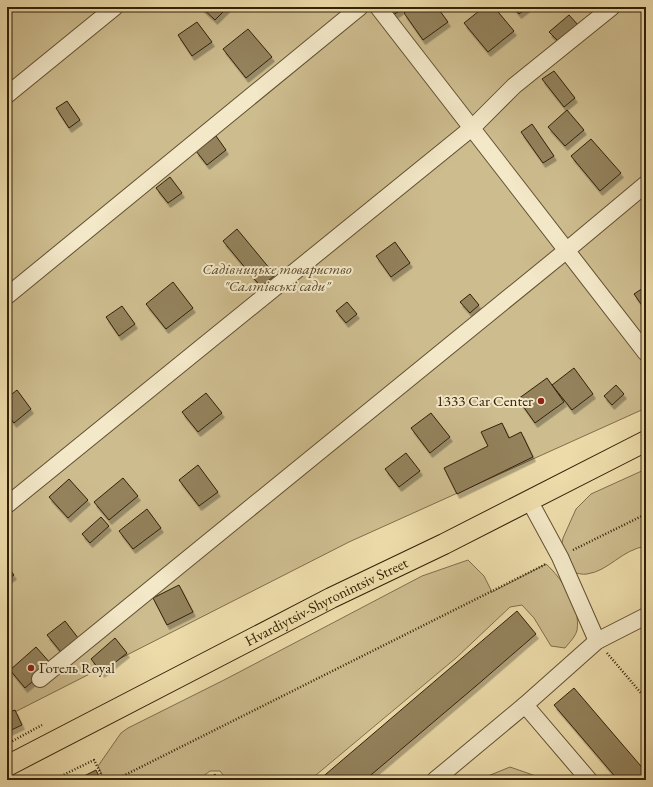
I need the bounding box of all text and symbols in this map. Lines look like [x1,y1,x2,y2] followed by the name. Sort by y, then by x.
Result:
[202,259,352,295] park label: Садівницьке товариство "Салтівські сади"
[437,391,533,410] place label: 1333 Car Center
[536,396,546,406] marker: 1333 Car Center
[241,553,411,650] street label: Hvardiytsiv-Shyronintsiv Street
[39,658,115,677] place label: Готель Royal
[26,663,36,673] marker: Готель Royal

